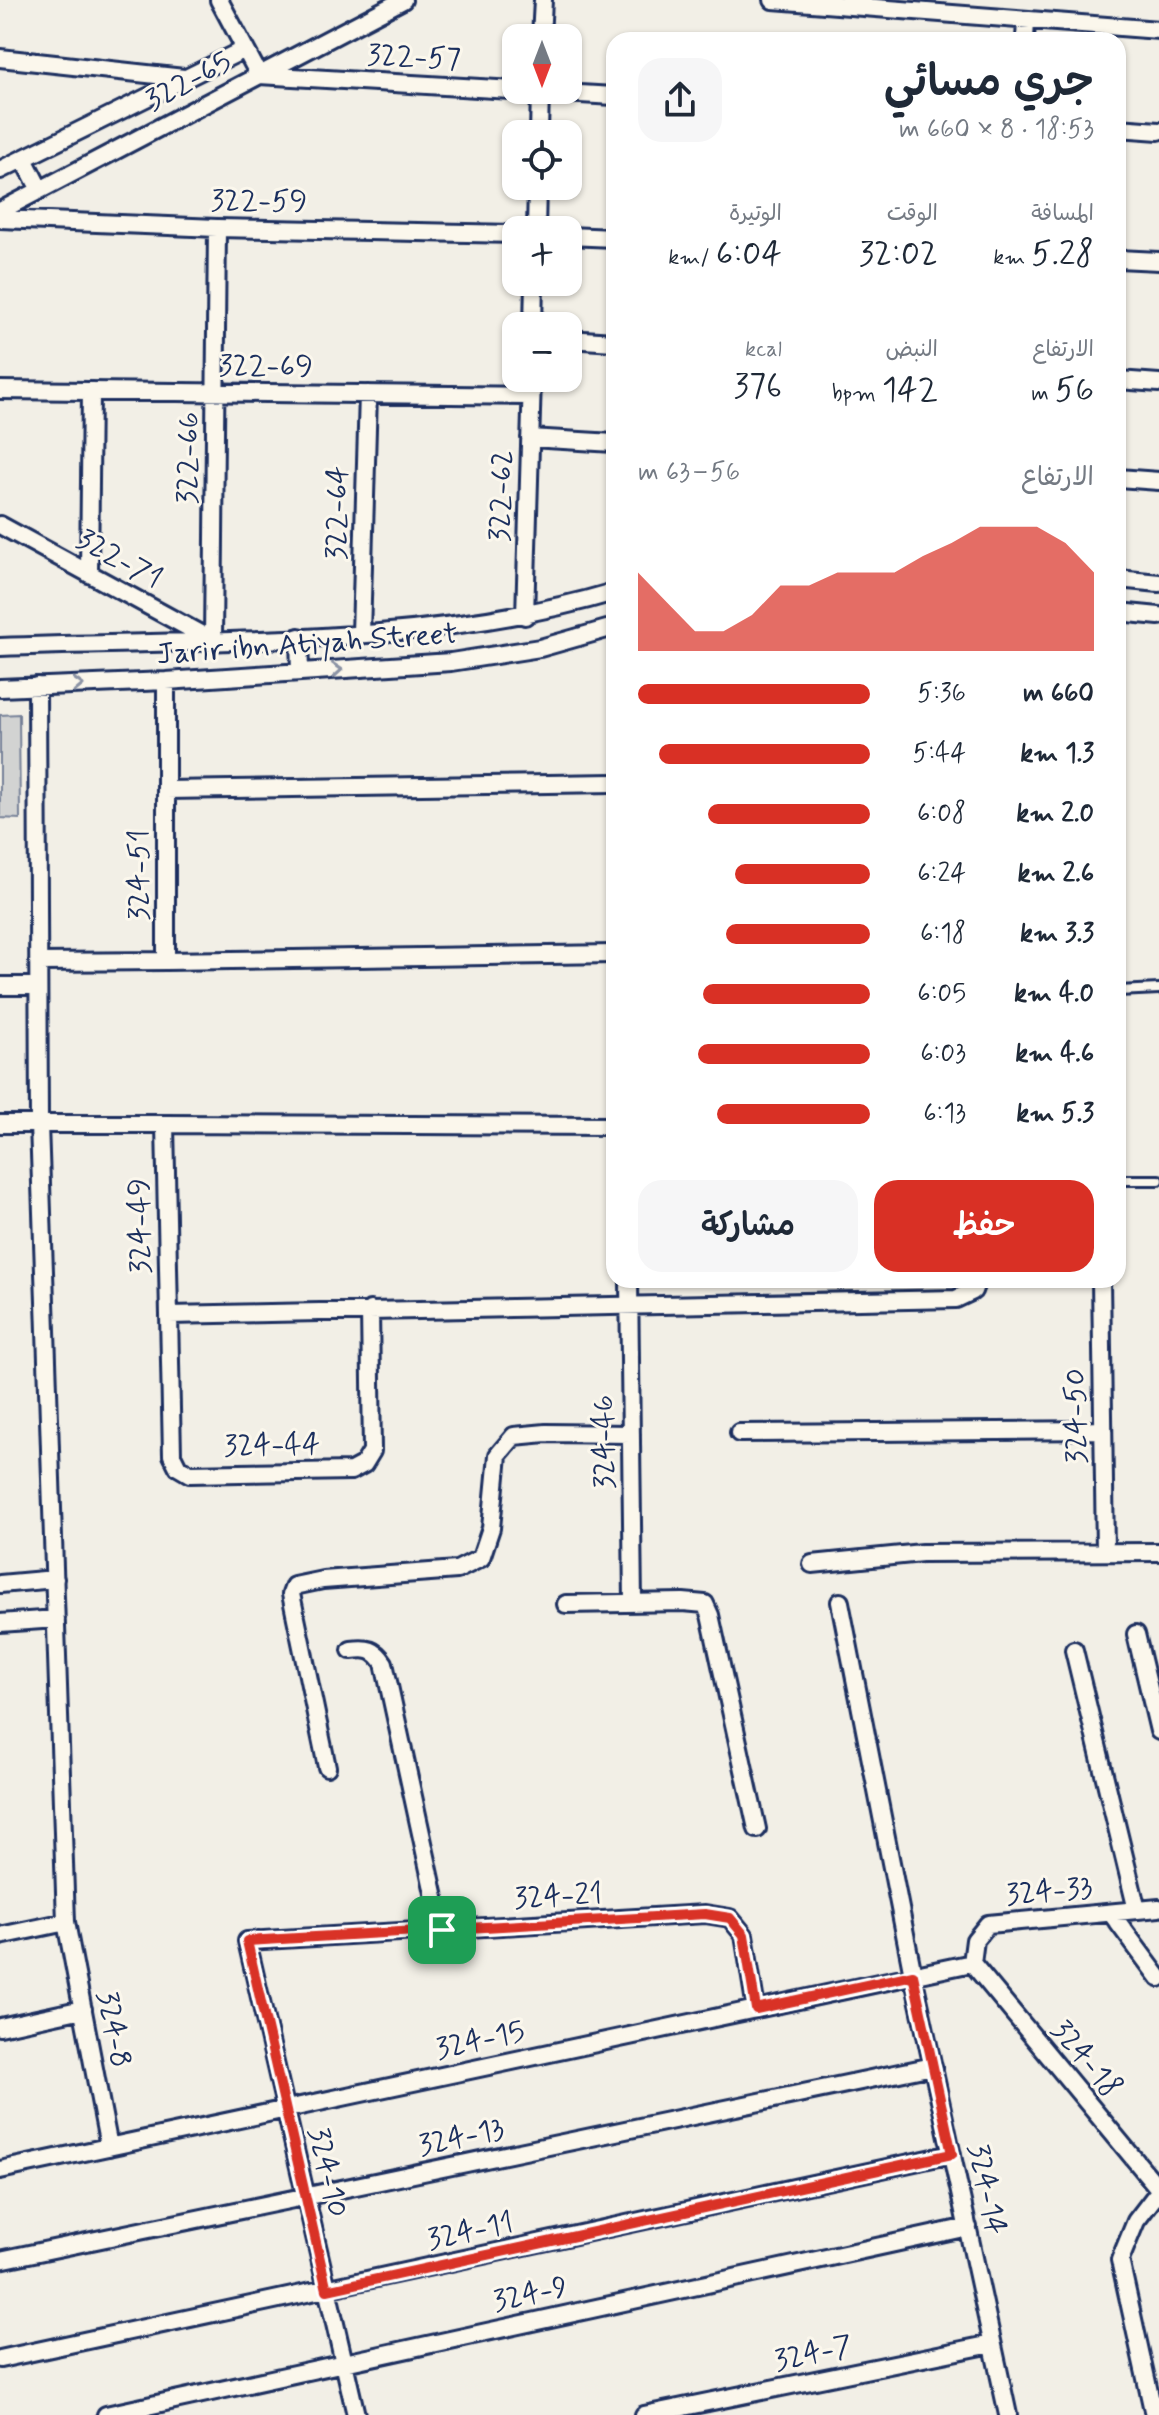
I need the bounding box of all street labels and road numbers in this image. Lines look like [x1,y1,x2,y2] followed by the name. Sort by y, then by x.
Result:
[366,36,462,79] street label: 322-57
[139,42,239,120] street label: 322-65
[210,181,308,222] street label: 322-59
[219,346,313,387] street label: 322-69
[168,411,209,505] street label: 322-66
[480,449,523,543] street label: 322-62
[317,466,358,561] street label: 322-64
[70,520,169,599] street label: 322-71
[155,615,459,674] street label: Jarir ibn Atiyah Street
[120,829,159,921] street label: 324-51
[120,1178,161,1274] street label: 324-49
[1056,1368,1097,1464] street label: 324-50
[584,1394,625,1490] street label: 324-46
[224,1425,320,1466] street label: 324-44
[1004,1868,1094,1915] street label: 324-33
[513,1875,603,1918] street label: 324-21
[87,1988,140,2071] street label: 324-8
[432,2012,528,2069] street label: 324-15
[1042,2012,1130,2106] street label: 324-18
[415,2109,508,2166] street label: 324-13
[298,2124,357,2221] street label: 324-10
[958,2140,1015,2238] street label: 324-14
[424,2203,517,2260] street label: 324-11
[489,2268,571,2321] street label: 324-9
[771,2326,856,2381] street label: 324-7

